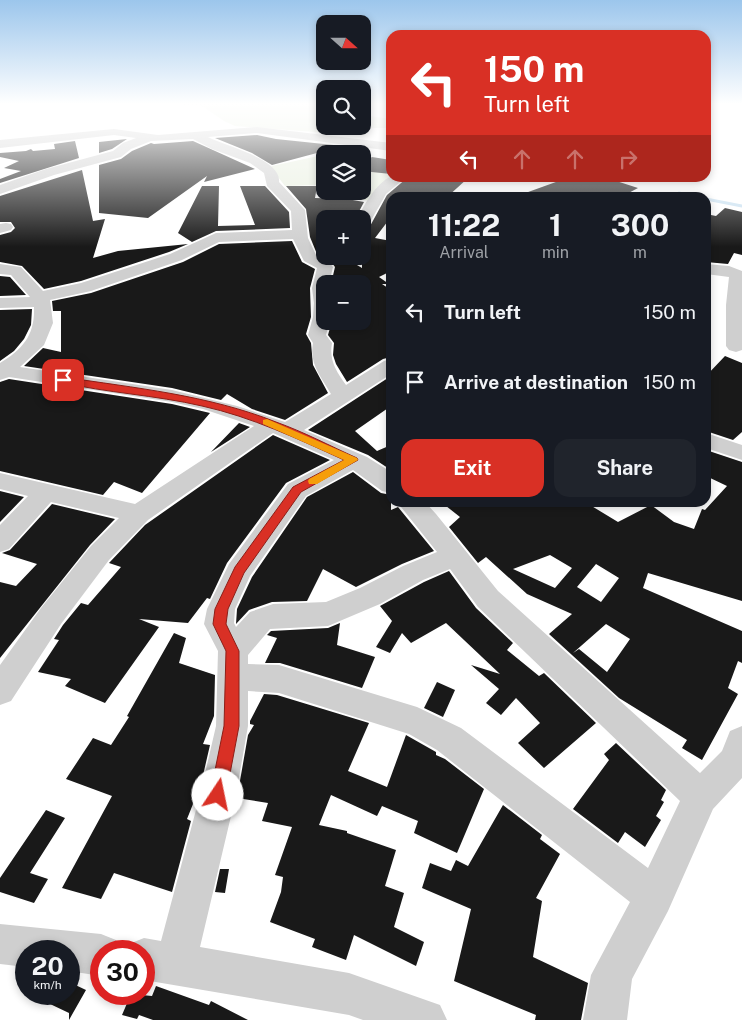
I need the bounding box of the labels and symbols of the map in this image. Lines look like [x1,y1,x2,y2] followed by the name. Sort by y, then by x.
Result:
[316,15,371,70] north arrow
[42,359,84,401] pin
[191,768,243,820] position arrow
[90,940,155,1005] speed limit sign: 30

